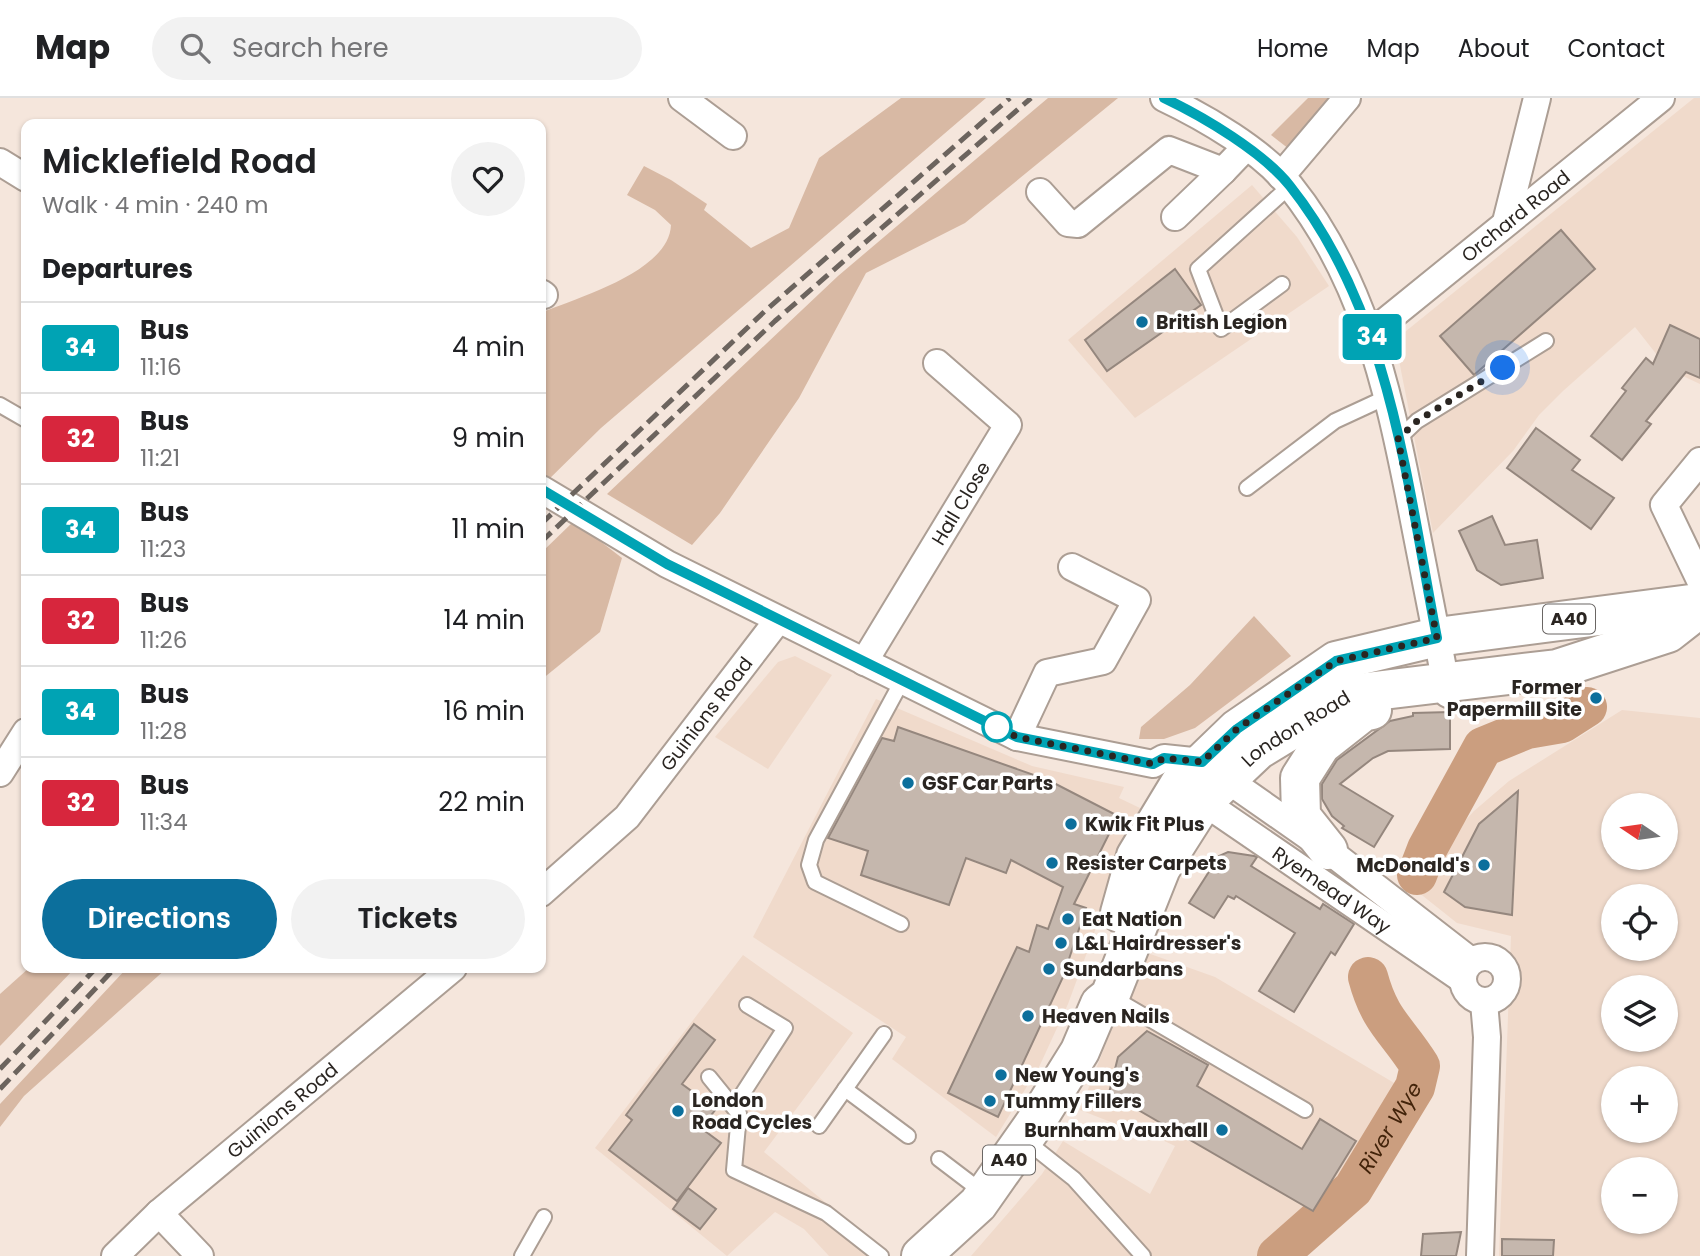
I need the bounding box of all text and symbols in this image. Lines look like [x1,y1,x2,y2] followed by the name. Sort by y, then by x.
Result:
[152,17,642,80] search box
[35,24,110,71] text: Map
[176,29,214,67] icon: search
[232,30,389,66] text: Search here
[1257,32,1329,65] text: Home
[1367,32,1420,65] text: Map
[1458,32,1529,65] text: About
[1567,32,1665,65] text: Contact
[42,138,317,185] text: Micklefield Road
[451,142,525,216] button: heart
[1456,164,1576,269] street label: Orchard Road
[42,189,268,221] text: Walk · 4 min · 240 m
[42,251,193,287] text: Departures
[1156,309,1287,336] place label: British Legion
[140,312,189,348] text: Bus
[1134,314,1150,330] marker: British Legion
[1340,314,1404,360] line badge: 34
[1357,320,1387,353] text: 34
[452,329,525,365] text: 4 min
[65,331,96,364] text: 34
[1485,350,1520,385] your location
[140,351,182,383] text: 11:16
[140,403,189,439] text: Bus
[452,420,525,456] text: 9 min
[66,422,95,455] text: 32
[140,442,180,474] text: 11:21
[925,456,997,550] street label: Hall Close
[140,494,189,530] text: Bus
[452,511,525,547] text: 11 min
[65,513,96,546] text: 34
[140,533,186,565] text: 11:23
[140,585,189,621] text: Bus
[444,602,525,638] text: 14 min
[66,604,95,637] text: 32
[1543,604,1595,634] road number: A40
[140,624,187,656] text: 11:26
[654,651,759,777] street label: Guinions Road
[1447,674,1582,723] place label: Former Papermill Site
[140,676,189,712] text: Bus
[1235,684,1355,773] street label: London Road
[1588,690,1604,706] marker: Former Papermill Site
[443,693,525,729] text: 16 min
[65,695,96,728] text: 34
[982,712,1012,742] unlabelled marker
[140,715,187,747] text: 11:28
[140,767,189,803] text: Bus
[922,770,1053,797] place label: GSF Car Parts
[900,775,916,791] marker: GSF Car Parts
[438,784,525,820] text: 22 min
[66,786,95,819] text: 32
[1601,793,1678,870] north arrow
[1601,793,1678,1234] map controls
[140,806,188,838] text: 11:34
[1085,811,1205,838] place label: Kwik Fit Plus
[1063,816,1079,832] marker: Kwik Fit Plus
[1267,840,1396,941] street label: Ryemead Way
[1066,850,1227,877] place label: Resister Carpets
[1356,852,1470,879] place label: McDonald's
[1044,855,1060,871] marker: Resister Carpets
[1476,857,1492,873] marker: McDonald's
[42,879,277,959] button: Directions
[291,879,525,959] button: Tickets
[1601,884,1678,961] button: locate
[1082,906,1182,933] place label: Eat Nation
[1060,911,1076,927] marker: Eat Nation
[1075,930,1241,957] place label: L&L Hairdresser's
[1053,935,1069,951] marker: L&L Hairdresser's
[1063,956,1183,983] place label: Sundarbans
[1041,961,1057,977] marker: Sundarbans
[1601,975,1678,1052] button: layers
[1042,1003,1170,1030] place label: Heaven Nails
[1020,1008,1036,1024] marker: Heaven Nails
[221,1056,344,1165] street label: Guinions Road
[1015,1062,1140,1089] place label: New Young's
[1601,1066,1678,1143] button: +
[993,1067,1009,1083] marker: New Young's
[1351,1076,1429,1179] water label: River Wye
[692,1087,812,1136] place label: London Road Cycles
[1004,1088,1142,1115] place label: Tummy Fillers
[982,1093,998,1109] marker: Tummy Fillers
[670,1103,686,1119] marker: London Road Cycles
[1024,1117,1208,1144] place label: Burnham Vauxhall
[1214,1122,1230,1138] marker: Burnham Vauxhall
[983,1146,1035,1175] road number: A40
[1601,1157,1678,1234] button: −

